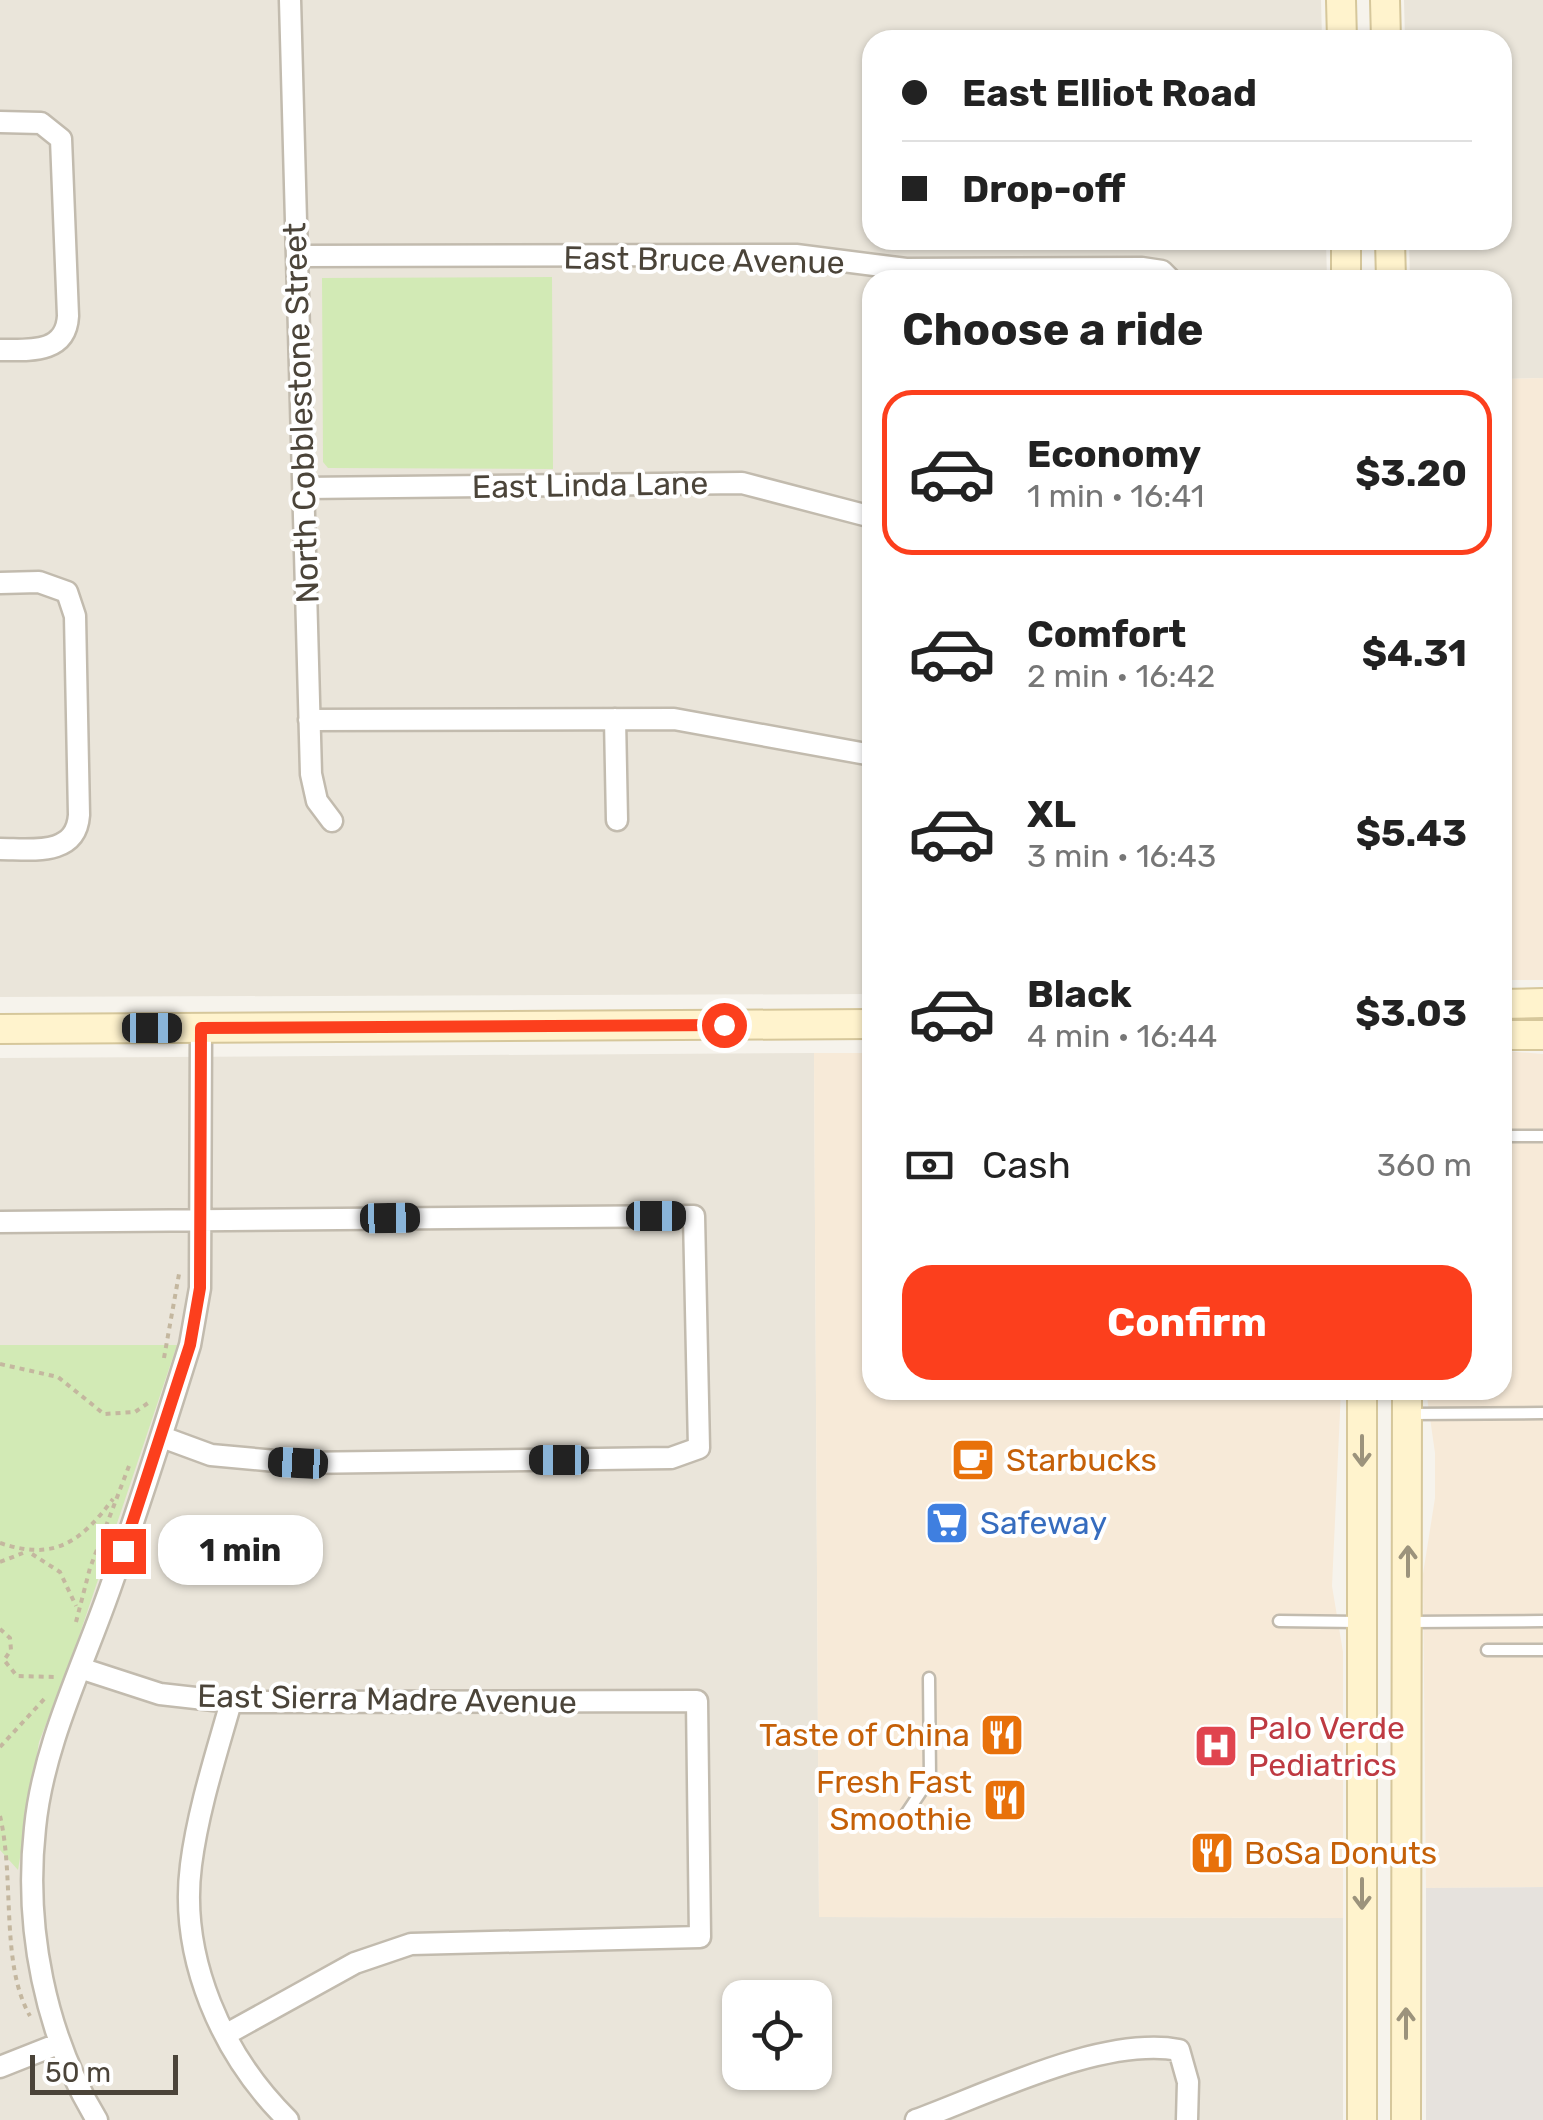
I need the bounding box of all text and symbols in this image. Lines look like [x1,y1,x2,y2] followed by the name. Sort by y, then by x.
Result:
[962,70,1257,116] text: East Elliot Road
[962,166,1125,212] text: Drop-off
[275,222,327,604] street label: North Cobblestone Street
[563,239,845,281] street label: East Bruce Avenue
[902,303,1204,356] text: Choose a ride
[907,428,997,518] icon: car
[1027,431,1201,477] text: Economy
[1355,450,1467,496] text: $3.20
[471,464,709,506] street label: East Linda Lane
[1027,477,1204,515] text: 1 min · 16:41
[907,608,997,698] icon: car
[1027,611,1186,657] text: Comfort
[1362,630,1467,676] text: $4.31
[1027,657,1215,695] text: 2 min · 16:42
[907,788,997,878] icon: car
[1027,791,1076,837] text: XL
[1356,810,1467,856] text: $5.43
[1027,837,1216,875] text: 3 min · 16:43
[907,968,997,1058] icon: car
[1027,971,1132,1017] text: Black
[1355,990,1467,1036] text: $3.03
[702,1003,747,1048] route start
[122,1013,182,1043] car
[1027,1017,1217,1055] text: 4 min · 16:44
[902,1138,957,1193] icon: cash
[982,1142,1071,1188] text: Cash
[1377,1146,1472,1184] text: 360 m
[626,1201,686,1231] car
[360,1202,420,1234] car
[902,1265,1472,1380] button: Confirm
[1352,1434,1372,1466] one-way arrow
[950,1437,996,1483] cafe icon: Starbucks
[1006,1441,1157,1479] place label: Starbucks
[529,1445,589,1475] car
[267,1446,329,1480] car
[924,1500,970,1546] supermarket icon: Safeway
[980,1504,1107,1542] place label: Safeway
[158,1516,323,1586] callout: 1 min
[101,1529,146,1574] route end
[200,1531,281,1569] text: 1 min
[1398,1545,1418,1578] one-way arrow
[197,1677,577,1721] street label: East Sierra Madre Avenue
[1248,1709,1405,1784] place label: Palo Verde Pediatrics
[979,1712,1025,1758] restaurant icon: Taste of China
[759,1716,970,1754] place label: Taste of China
[1193,1723,1239,1769] hospital icon: Palo Verde Pediatrics
[816,1763,972,1838] place label: Fresh Fast Smoothie
[982,1777,1028,1823] restaurant icon: Fresh Fast Smoothie
[1189,1830,1235,1876] restaurant icon: BoSa Donuts
[1244,1834,1437,1872] place label: BoSa Donuts
[1352,1878,1372,1910] one-way arrow
[722,1980,832,2090] map controls
[722,1980,832,2090] button: locate
[1396,2007,1416,2040] one-way arrow
[30,2050,178,2094] scale bar
[45,2056,111,2089] text: 50 m

